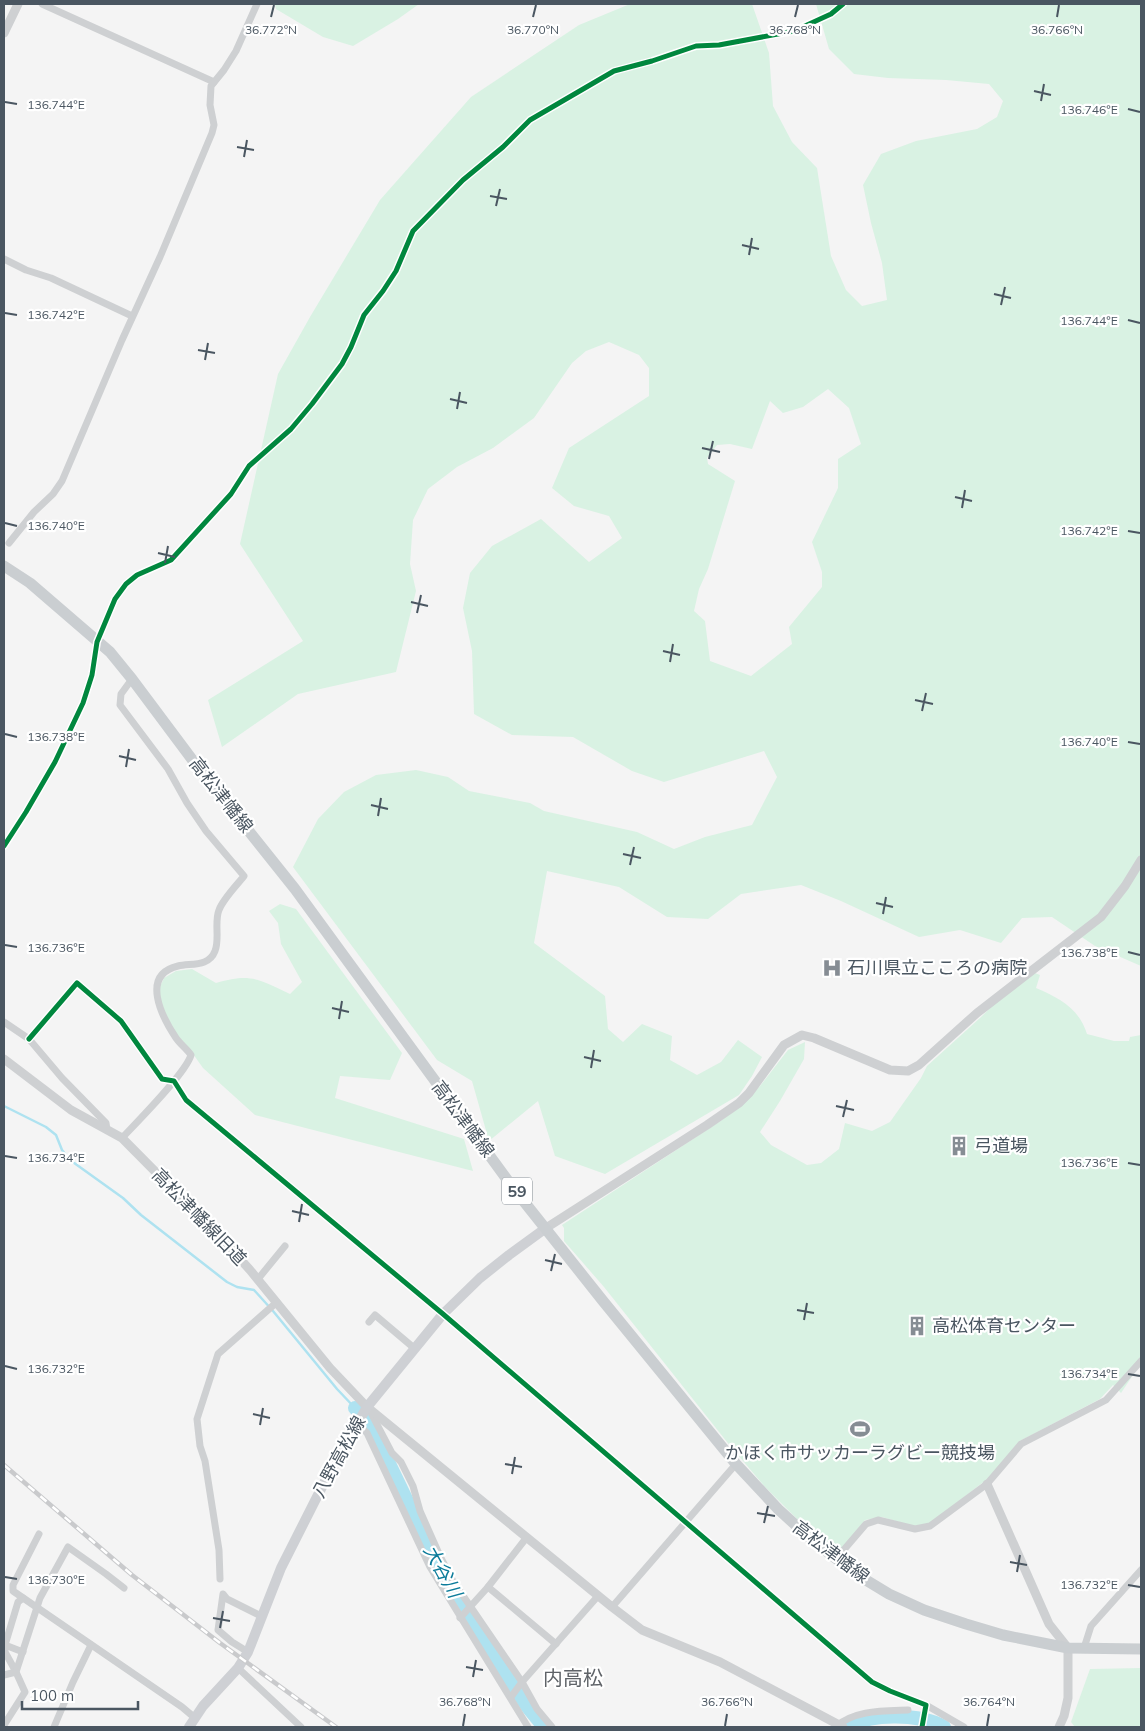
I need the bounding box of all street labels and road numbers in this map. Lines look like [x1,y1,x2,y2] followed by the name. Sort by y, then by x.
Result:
[185,752,258,837] street label: 高松津幡線
[427,1076,500,1162] street label: 高松津幡線
[147,1163,251,1270] street label: 高松津幡線旧道
[502,1178,532,1204] road number: 59
[307,1412,370,1502] street label: 八野高松線
[788,1515,874,1588] street label: 高松津幡線

